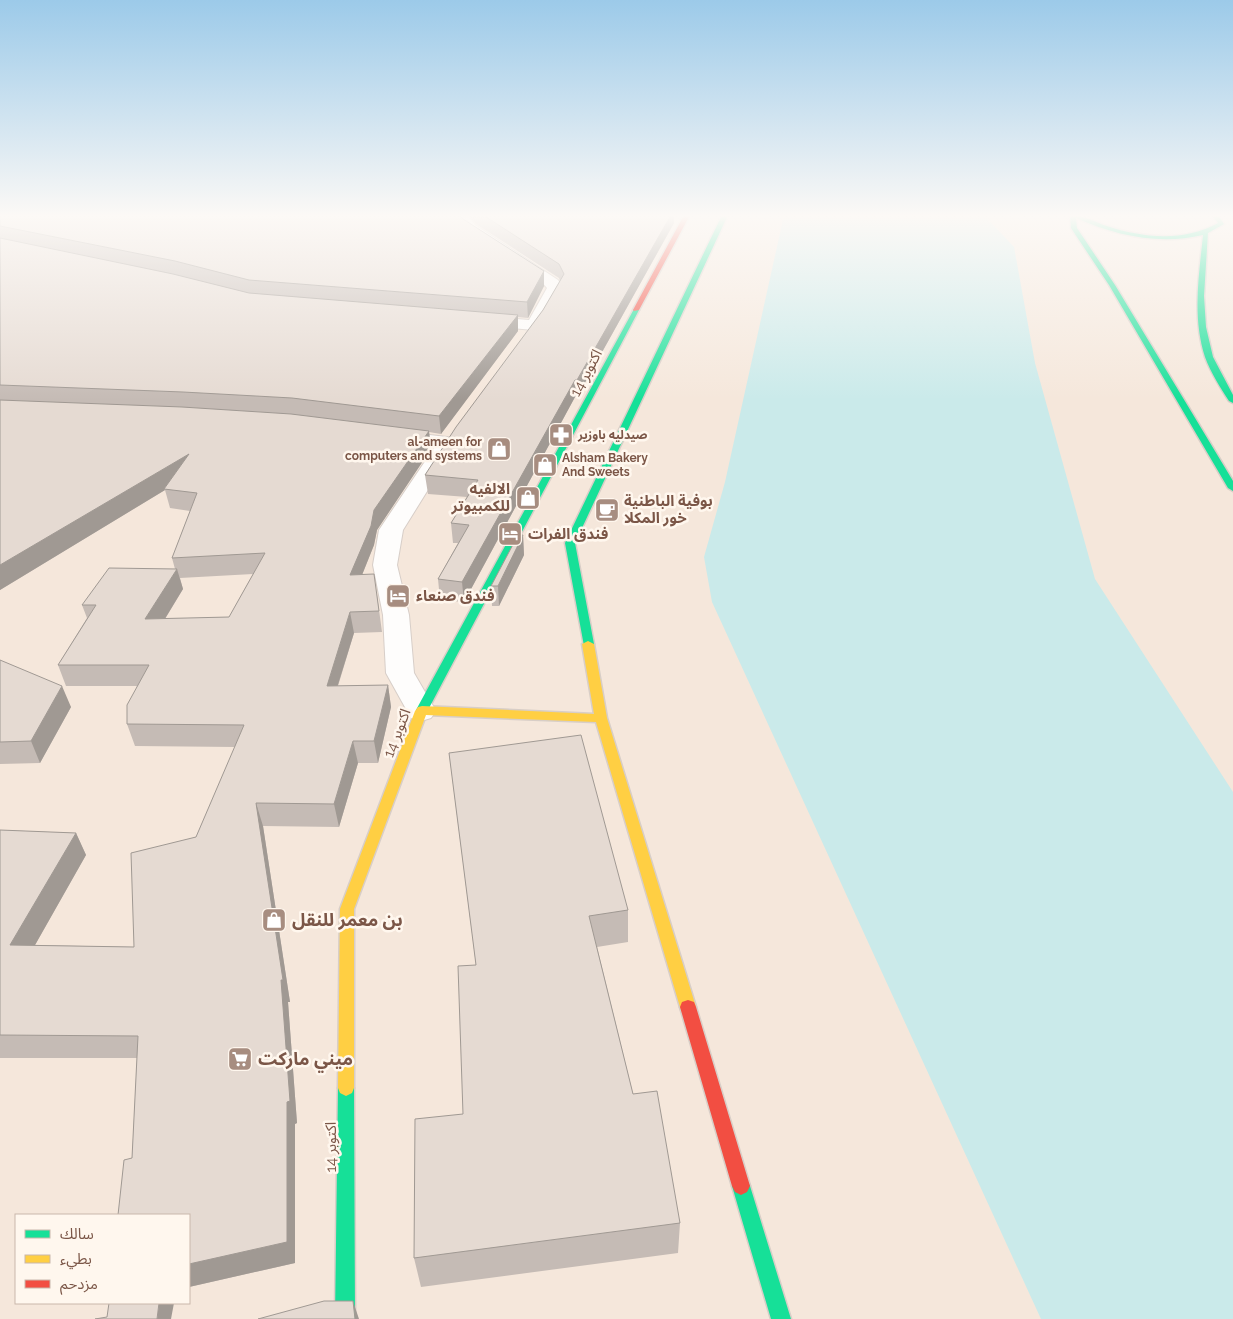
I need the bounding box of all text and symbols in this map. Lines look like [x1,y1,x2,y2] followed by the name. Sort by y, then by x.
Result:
[566,346,606,400] street label: 14 اكتوبر
[548,422,574,448] pharmacy icon: صيدليه باوزير
[577,428,648,442] place label: صيدليه باوزير
[345,435,482,463] place label: al-ameen for computers and systems
[486,436,512,462] shop icon: al-ameen for computers and systems
[562,451,648,479] place label: Alsham Bakery And Sweets
[532,452,558,478] shop icon: Alsham Bakery And Sweets
[451,480,510,515] place label: الالفيه للكمبيوتر
[515,485,541,511] shop icon: الالفيه للكمبيوتر
[624,492,713,527] place label: بوفية الباطنية خور المكلا
[594,497,620,523] cafe icon: بوفية الباطنية خور المكلا
[497,521,523,547] hotel icon: فندق الفرات
[528,525,608,543] place label: فندق الفرات
[385,583,411,609] hotel icon: فندق صنعاء
[416,587,494,605] place label: فندق صنعاء
[379,706,415,760] street label: 14 اكتوبر
[261,907,287,933] shop icon: بن معمر للنقل
[292,909,403,931] place label: بن معمر للنقل
[227,1046,253,1072] supermarket icon: ميني ماركت
[258,1048,353,1073] place label: ميني ماركت
[322,1122,340,1172] street label: 14 اكتوبر
[15,1214,190,1304] legend
[60,1225,94,1243] text: سالك
[60,1250,92,1270] text: بطيء
[60,1275,98,1295] text: مزدحم

